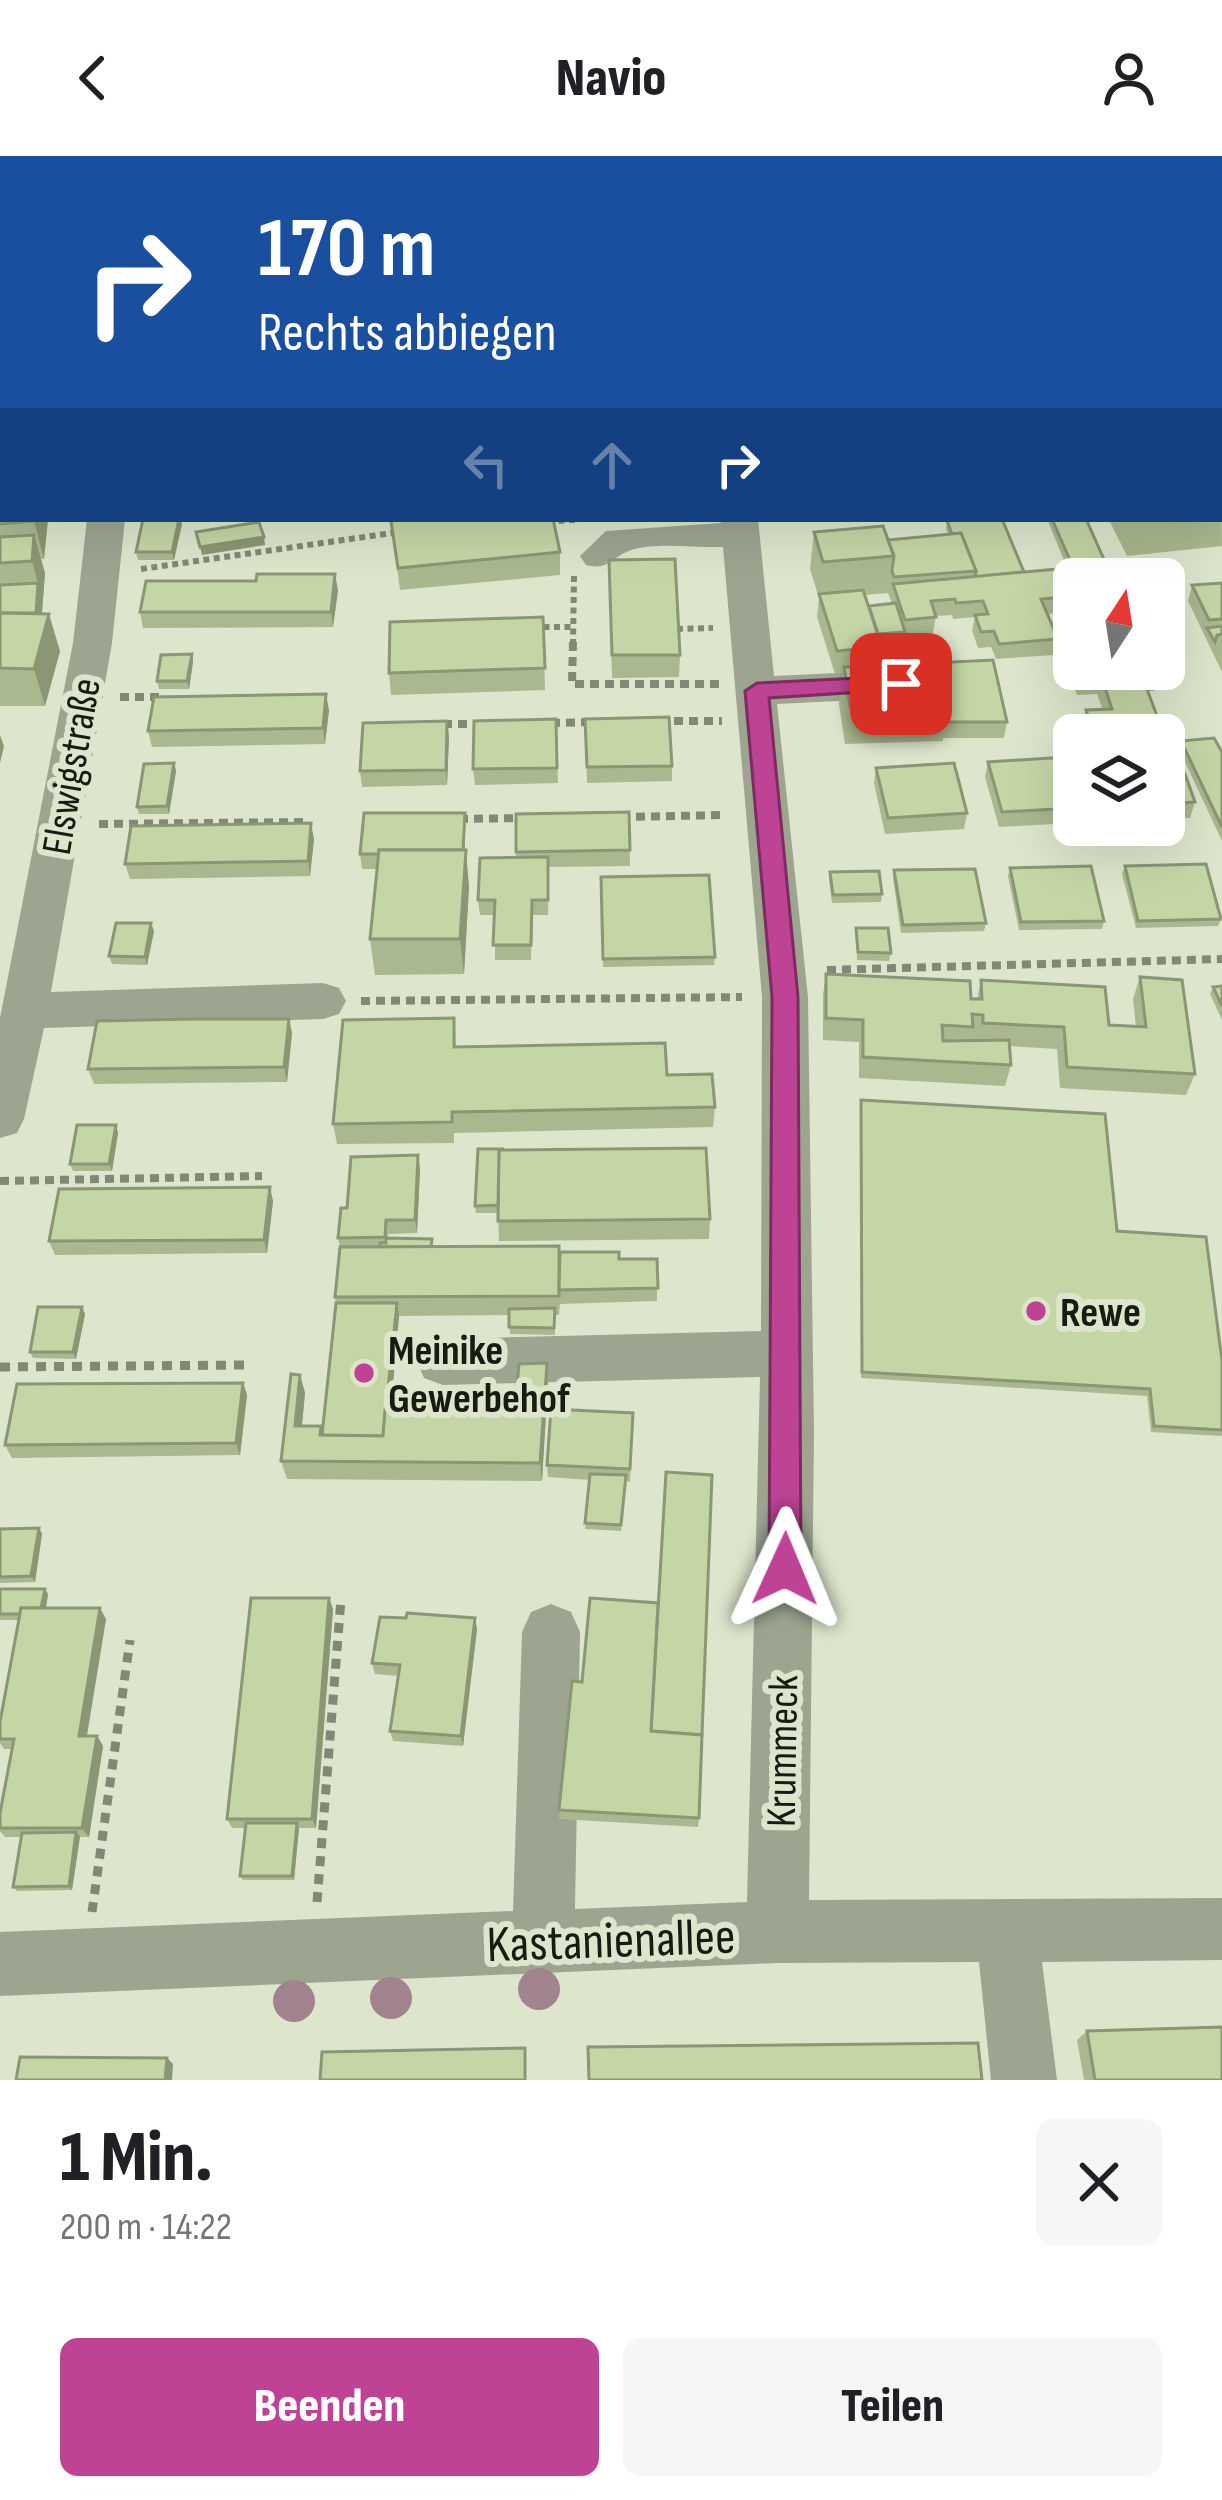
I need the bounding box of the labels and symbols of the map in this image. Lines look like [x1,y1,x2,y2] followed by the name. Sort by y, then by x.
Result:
[1053,558,1185,690] north arrow
[850,633,952,735] pin
[32,674,113,859] street label: Elswigstraße
[1060,1288,1141,1339] place label: Rewe
[1023,1298,1049,1324] marker: Rewe
[388,1326,571,1425] place label: Meinike Gewerbehof
[351,1360,377,1386] marker: Meinike Gewerbehof
[722,1506,848,1632] position arrow
[757,1675,810,1828] street label: Krummeck
[486,1907,737,1976] street label: Kastanienallee

